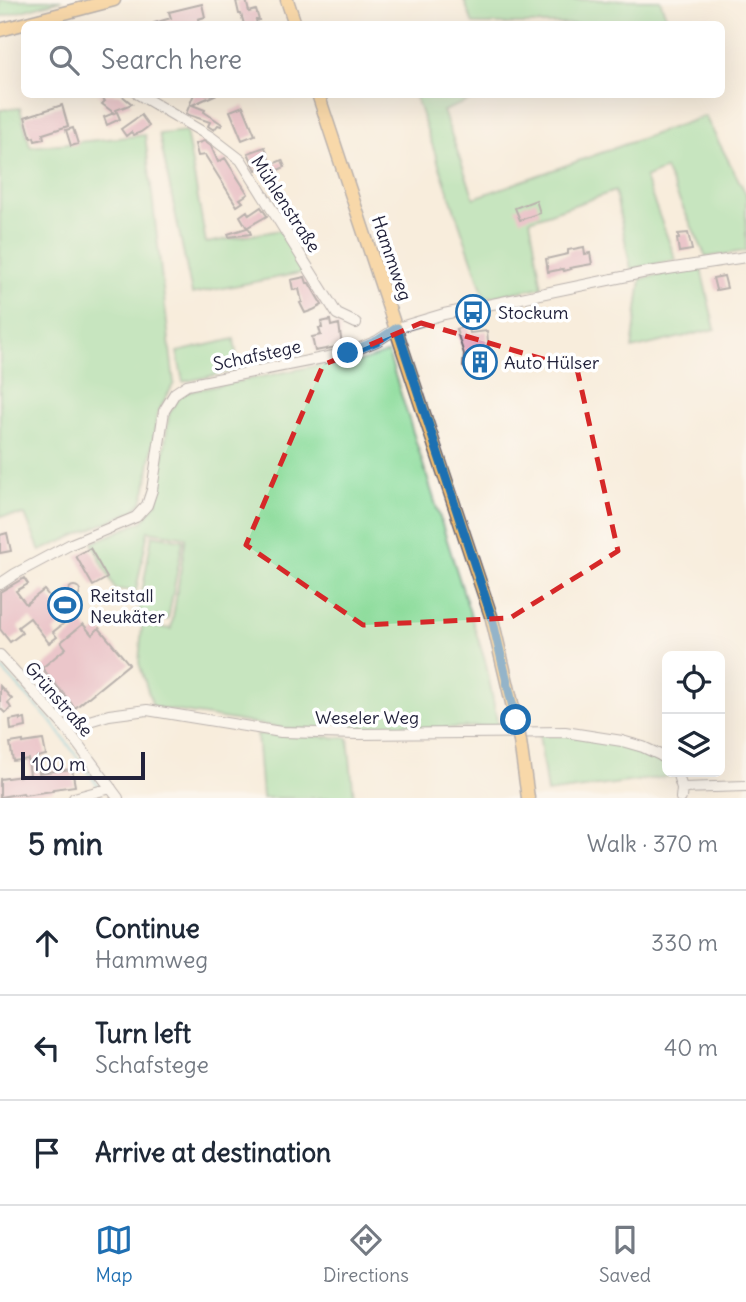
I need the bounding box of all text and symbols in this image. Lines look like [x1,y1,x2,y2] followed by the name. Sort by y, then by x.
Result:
[21,21,725,98] search box
[45,41,83,79] icon: search
[101,43,242,76] text: Search here
[246,151,326,257] street label: Mühlenstraße
[367,212,417,304] street label: Hammweg
[454,293,492,331] bus stop icon: Stockum
[498,301,569,324] place label: Stockum
[211,334,303,376] street label: Schafstege
[332,337,363,368] route end
[461,343,499,381] building icon: Auto Hülser
[504,351,600,374] place label: Auto Hülser
[90,584,165,628] place label: Reitstall Neukäter
[46,586,84,624] sports icon: Reitstall Neukäter
[662,651,725,777] map controls
[662,651,725,714] button: locate
[20,657,98,741] street label: Grünstraße
[500,704,531,735] route start
[315,706,419,729] street label: Weseler Weg
[662,714,725,777] button: layers
[21,749,145,781] scale bar
[32,752,86,776] text: 100 m
[28,825,103,863] text: 5 min
[587,829,718,858] text: Walk · 370 m
[95,912,200,945] text: Continue
[28,924,66,962] icon: ahead
[651,928,718,957] text: 330 m
[95,945,208,974] text: Hammweg
[95,1017,191,1050] text: Turn left
[28,1029,66,1067] icon: left
[664,1033,718,1062] text: 40 m
[95,1050,209,1079] text: Schafstege
[28,1134,66,1172] icon: arrive
[95,1136,331,1169] text: Arrive at destination
[95,1221,133,1287] tab: Map
[323,1221,409,1287] tab: Directions
[599,1221,651,1287] tab: Saved

